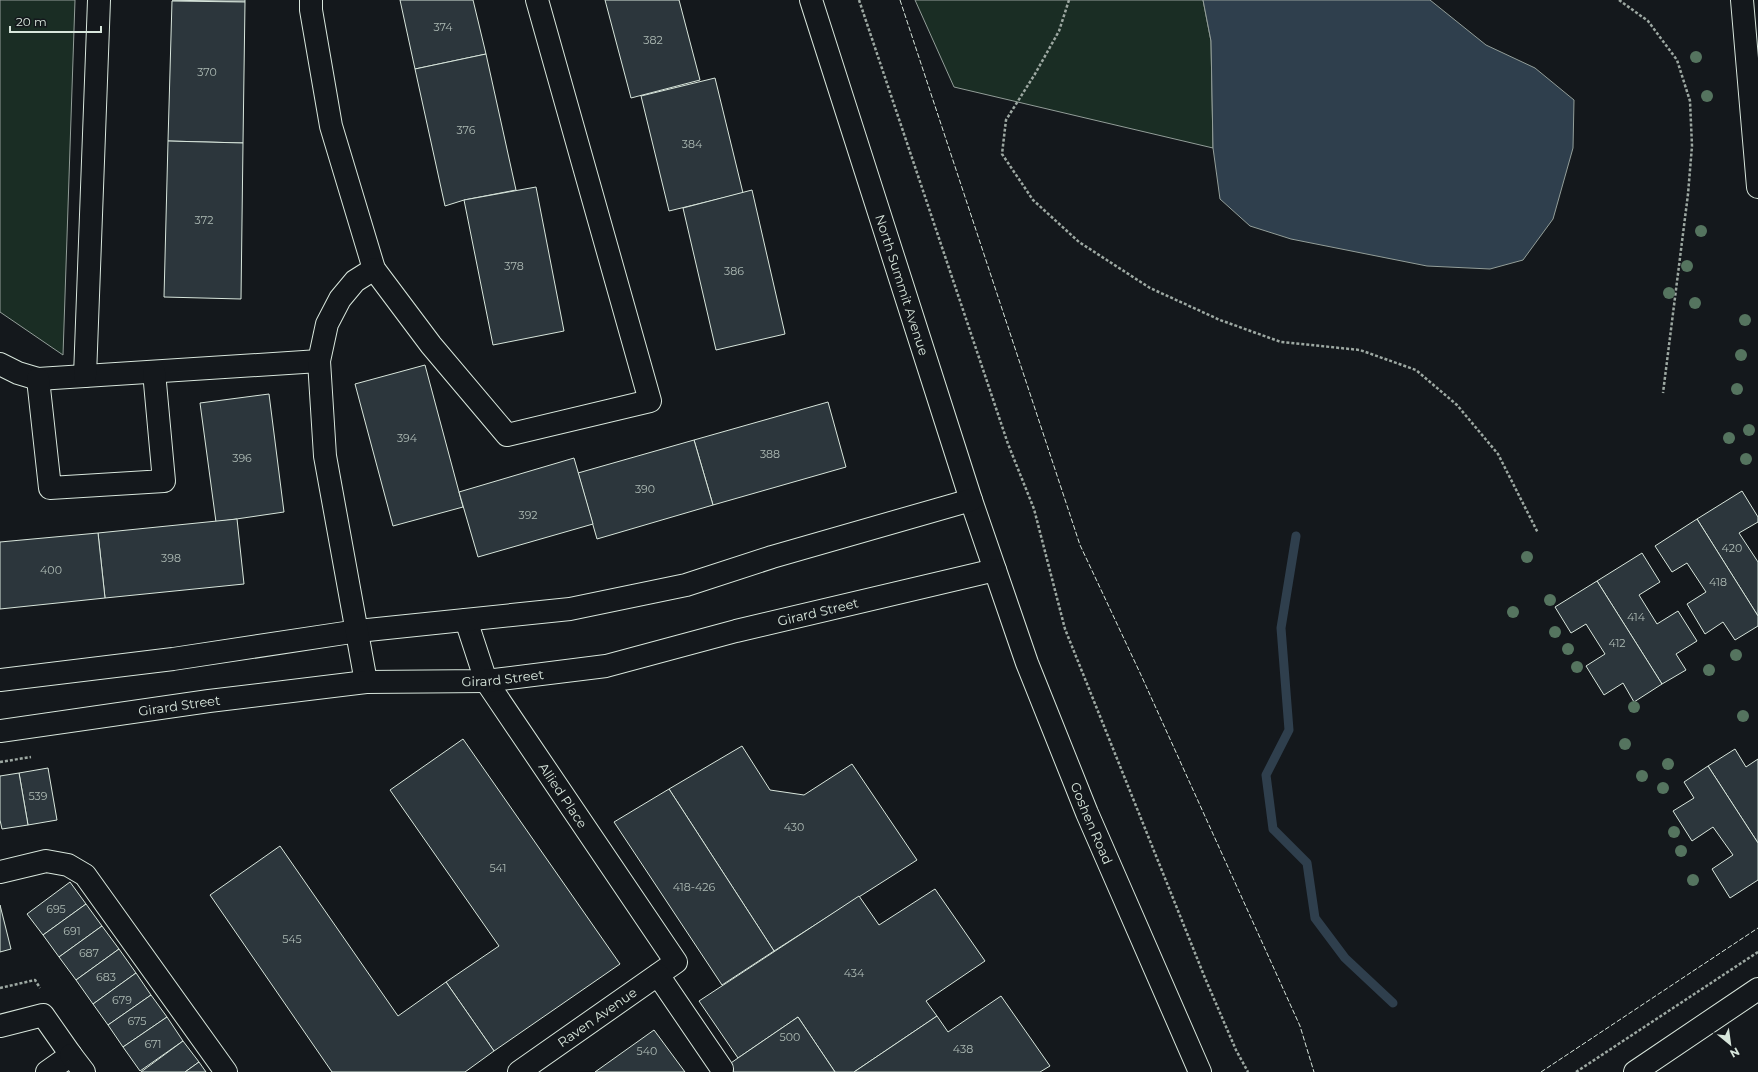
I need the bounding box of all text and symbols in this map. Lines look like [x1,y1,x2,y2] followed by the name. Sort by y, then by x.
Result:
[10,8,101,34] scale bar
[16,14,47,29] text: 20 m
[433,20,453,34] house number: 374
[643,33,663,47] house number: 382
[197,65,217,79] house number: 370
[456,123,476,137] house number: 376
[682,137,703,151] house number: 384
[872,212,932,357] street label: North Summit Avenue
[195,213,213,227] house number: 372
[504,259,524,273] house number: 378
[724,264,744,278] house number: 386
[397,431,418,445] house number: 394
[760,447,780,461] house number: 388
[232,451,252,465] house number: 396
[635,482,655,496] house number: 390
[518,508,538,522] house number: 392
[1722,541,1742,555] house number: 420
[161,551,181,565] house number: 398
[40,563,62,577] house number: 400
[1709,575,1727,589] house number: 418
[776,594,860,629] street label: Girard Street
[1627,610,1646,624] house number: 414
[1608,636,1626,650] house number: 412
[461,666,545,689] street label: Girard Street
[137,692,221,719] street label: Girard Street
[535,759,591,831] street label: Allied Place
[1067,780,1116,866] street label: Goshen Road
[28,789,48,803] house number: 539
[784,820,804,834] house number: 430
[489,861,507,875] house number: 541
[673,880,716,894] house number: 418-426
[46,902,66,916] house number: 695
[63,924,81,938] house number: 691
[282,932,302,946] house number: 545
[79,946,99,960] house number: 687
[844,966,865,980] house number: 434
[96,970,116,984] house number: 683
[554,984,640,1050] street label: Raven Avenue
[112,993,132,1007] house number: 679
[127,1014,147,1028] house number: 675
[1710,1024,1750,1064] north arrow
[780,1030,800,1044] house number: 500
[144,1037,162,1051] house number: 671
[953,1042,973,1056] house number: 438
[637,1044,657,1058] house number: 540
[1728,1044,1742,1061] text: N

